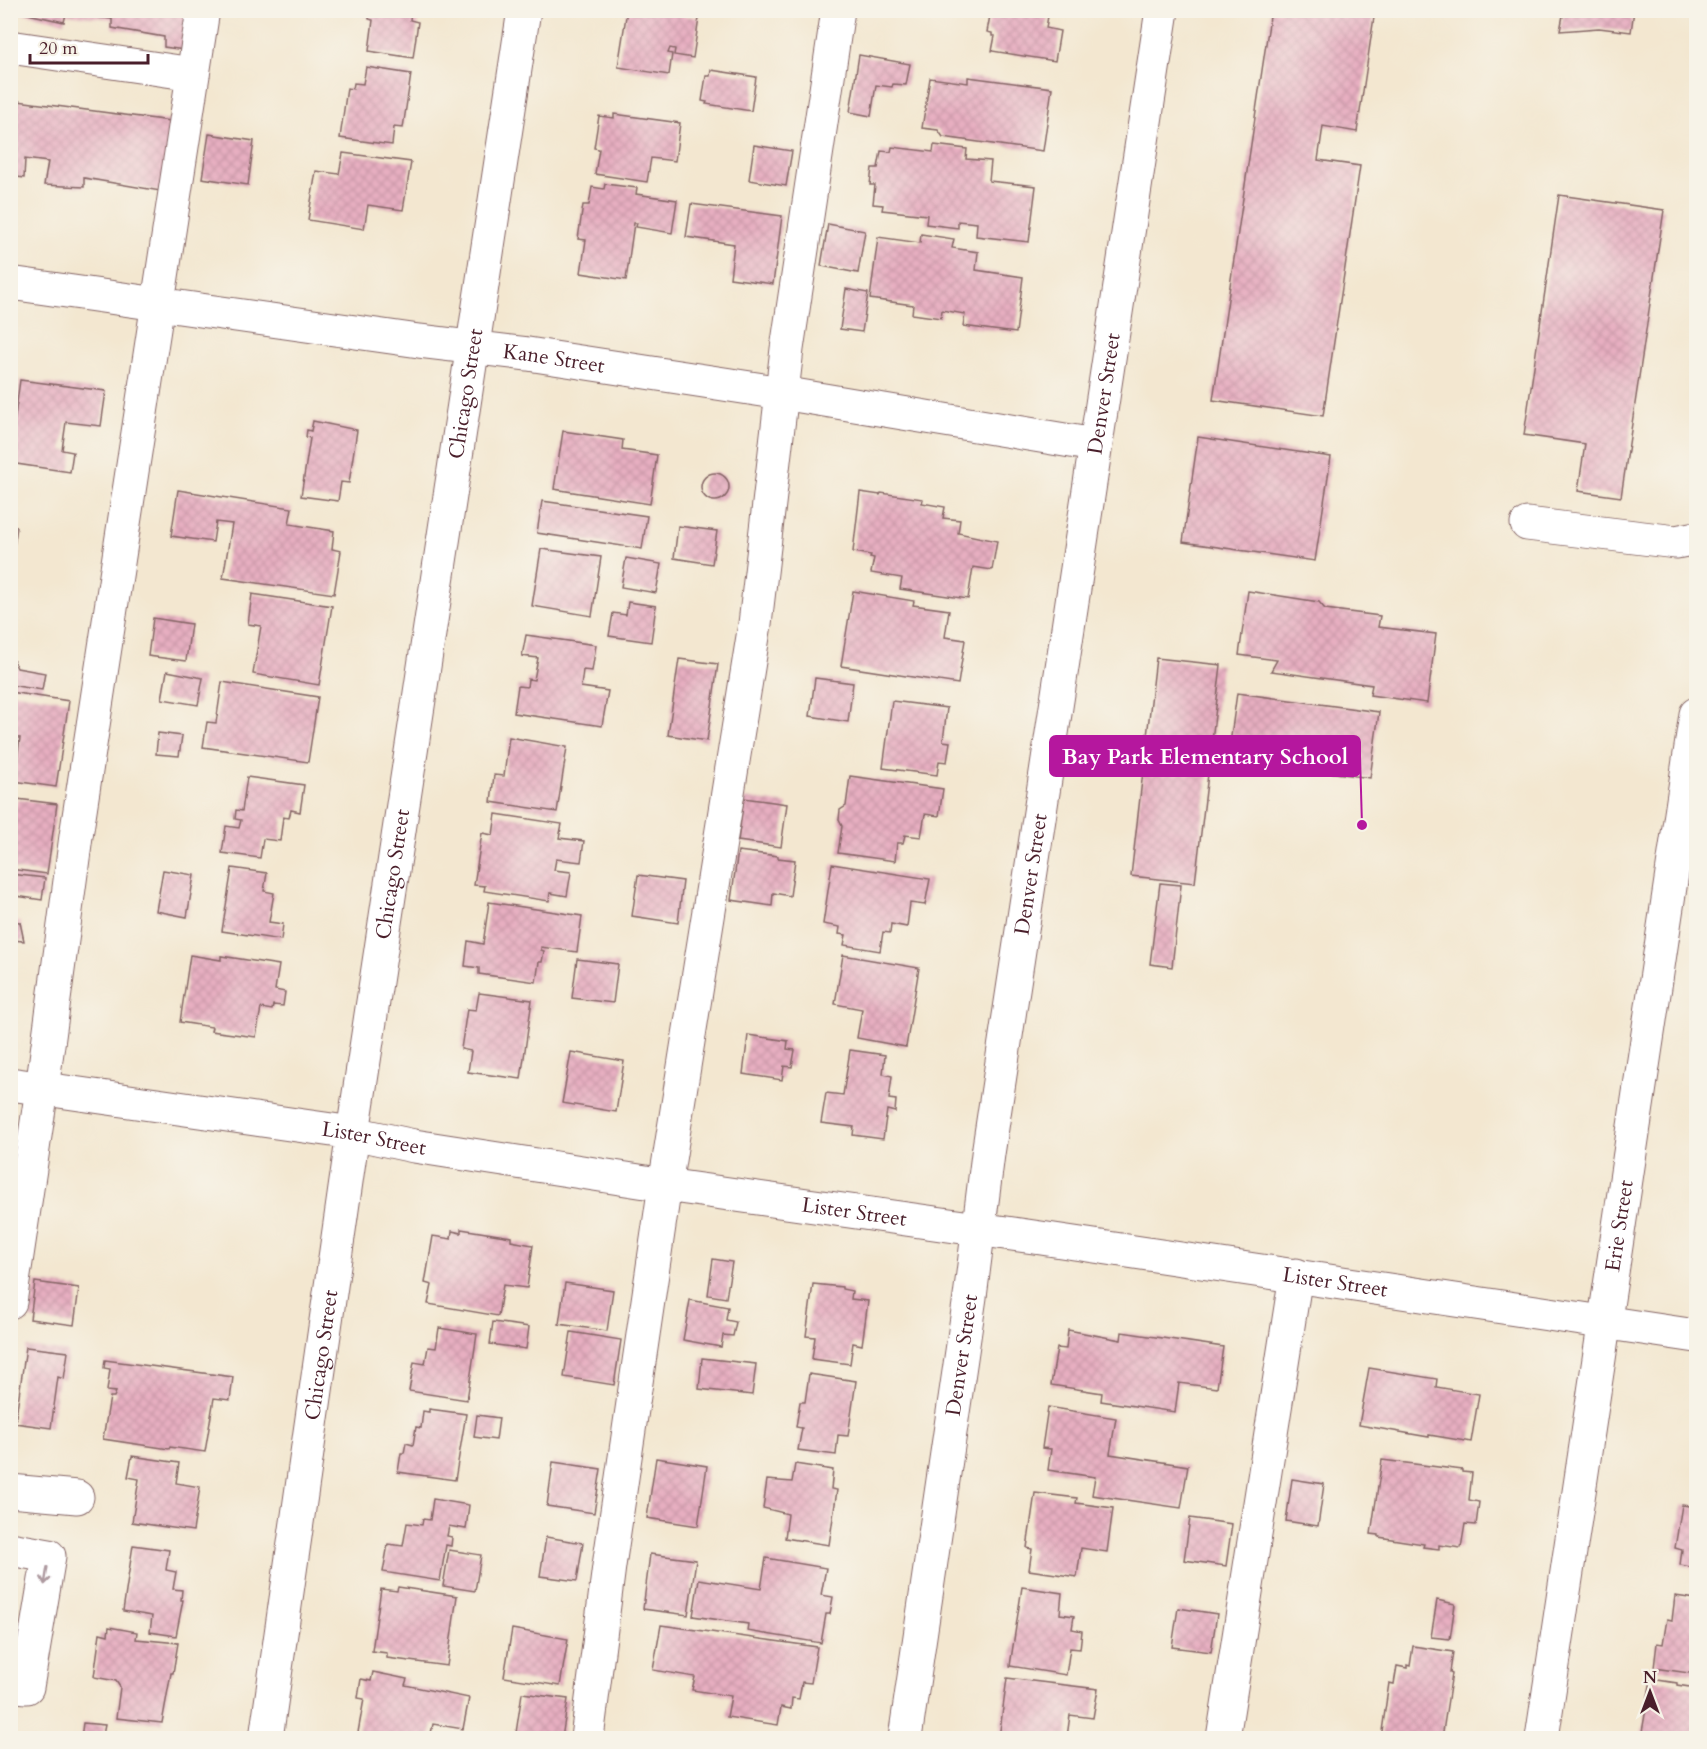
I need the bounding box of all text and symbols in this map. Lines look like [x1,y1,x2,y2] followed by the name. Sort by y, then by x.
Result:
[30,27,148,65] scale bar
[39,36,78,61] text: 20 m
[442,326,490,461] street label: Chicago Street
[1081,331,1128,457] street label: Denver Street
[501,337,607,381] street label: Kane Street
[1050,736,1360,776] callout: Bay Park Elementary School
[1062,742,1349,772] text: Bay Park Elementary School
[369,807,417,941] street label: Chicago Street
[1008,811,1055,937] street label: Denver Street
[320,1115,428,1163] street label: Lister Street
[1598,1178,1641,1274] street label: Erie Street
[800,1190,909,1234] street label: Lister Street
[1281,1260,1390,1305] street label: Lister Street
[298,1288,345,1422] street label: Chicago Street
[939,1292,985,1418] street label: Denver Street
[40,1565,51,1585] one-way arrow
[1620,1662,1680,1722] north arrow
[1643,1667,1657,1689] text: N

